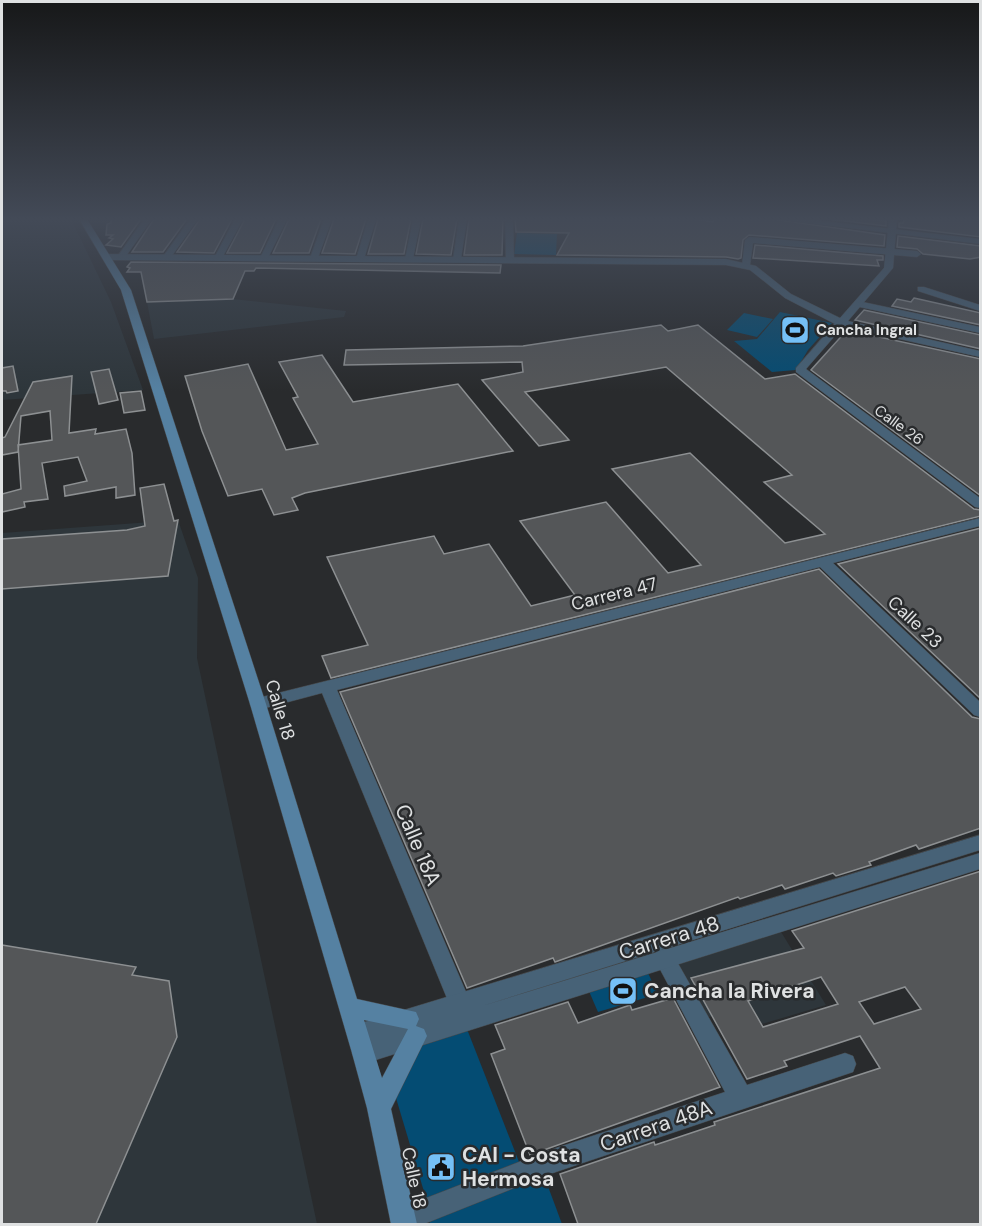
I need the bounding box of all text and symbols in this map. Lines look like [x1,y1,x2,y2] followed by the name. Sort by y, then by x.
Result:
[779,314,811,346] sports icon: Cancha Ingral
[816,320,917,340] place label: Cancha Ingral
[870,400,928,450] street label: Calle 26
[569,572,659,616] street label: Carrera 47
[882,590,948,654] street label: Calle 23
[259,677,301,743] street label: Calle 18
[388,800,448,890] street label: Calle 18A
[615,909,723,967] street label: Carrera 48
[607,975,639,1007] sports icon: Cancha la Rivera
[644,977,815,1005] place label: Cancha la Rivera
[596,1094,716,1158] street label: Carrera 48A
[462,1141,580,1193] place label: CAI - Costa Hermosa
[396,1145,432,1211] street label: Calle 18
[425,1151,457,1183] public building icon: CAI - Costa Hermosa

